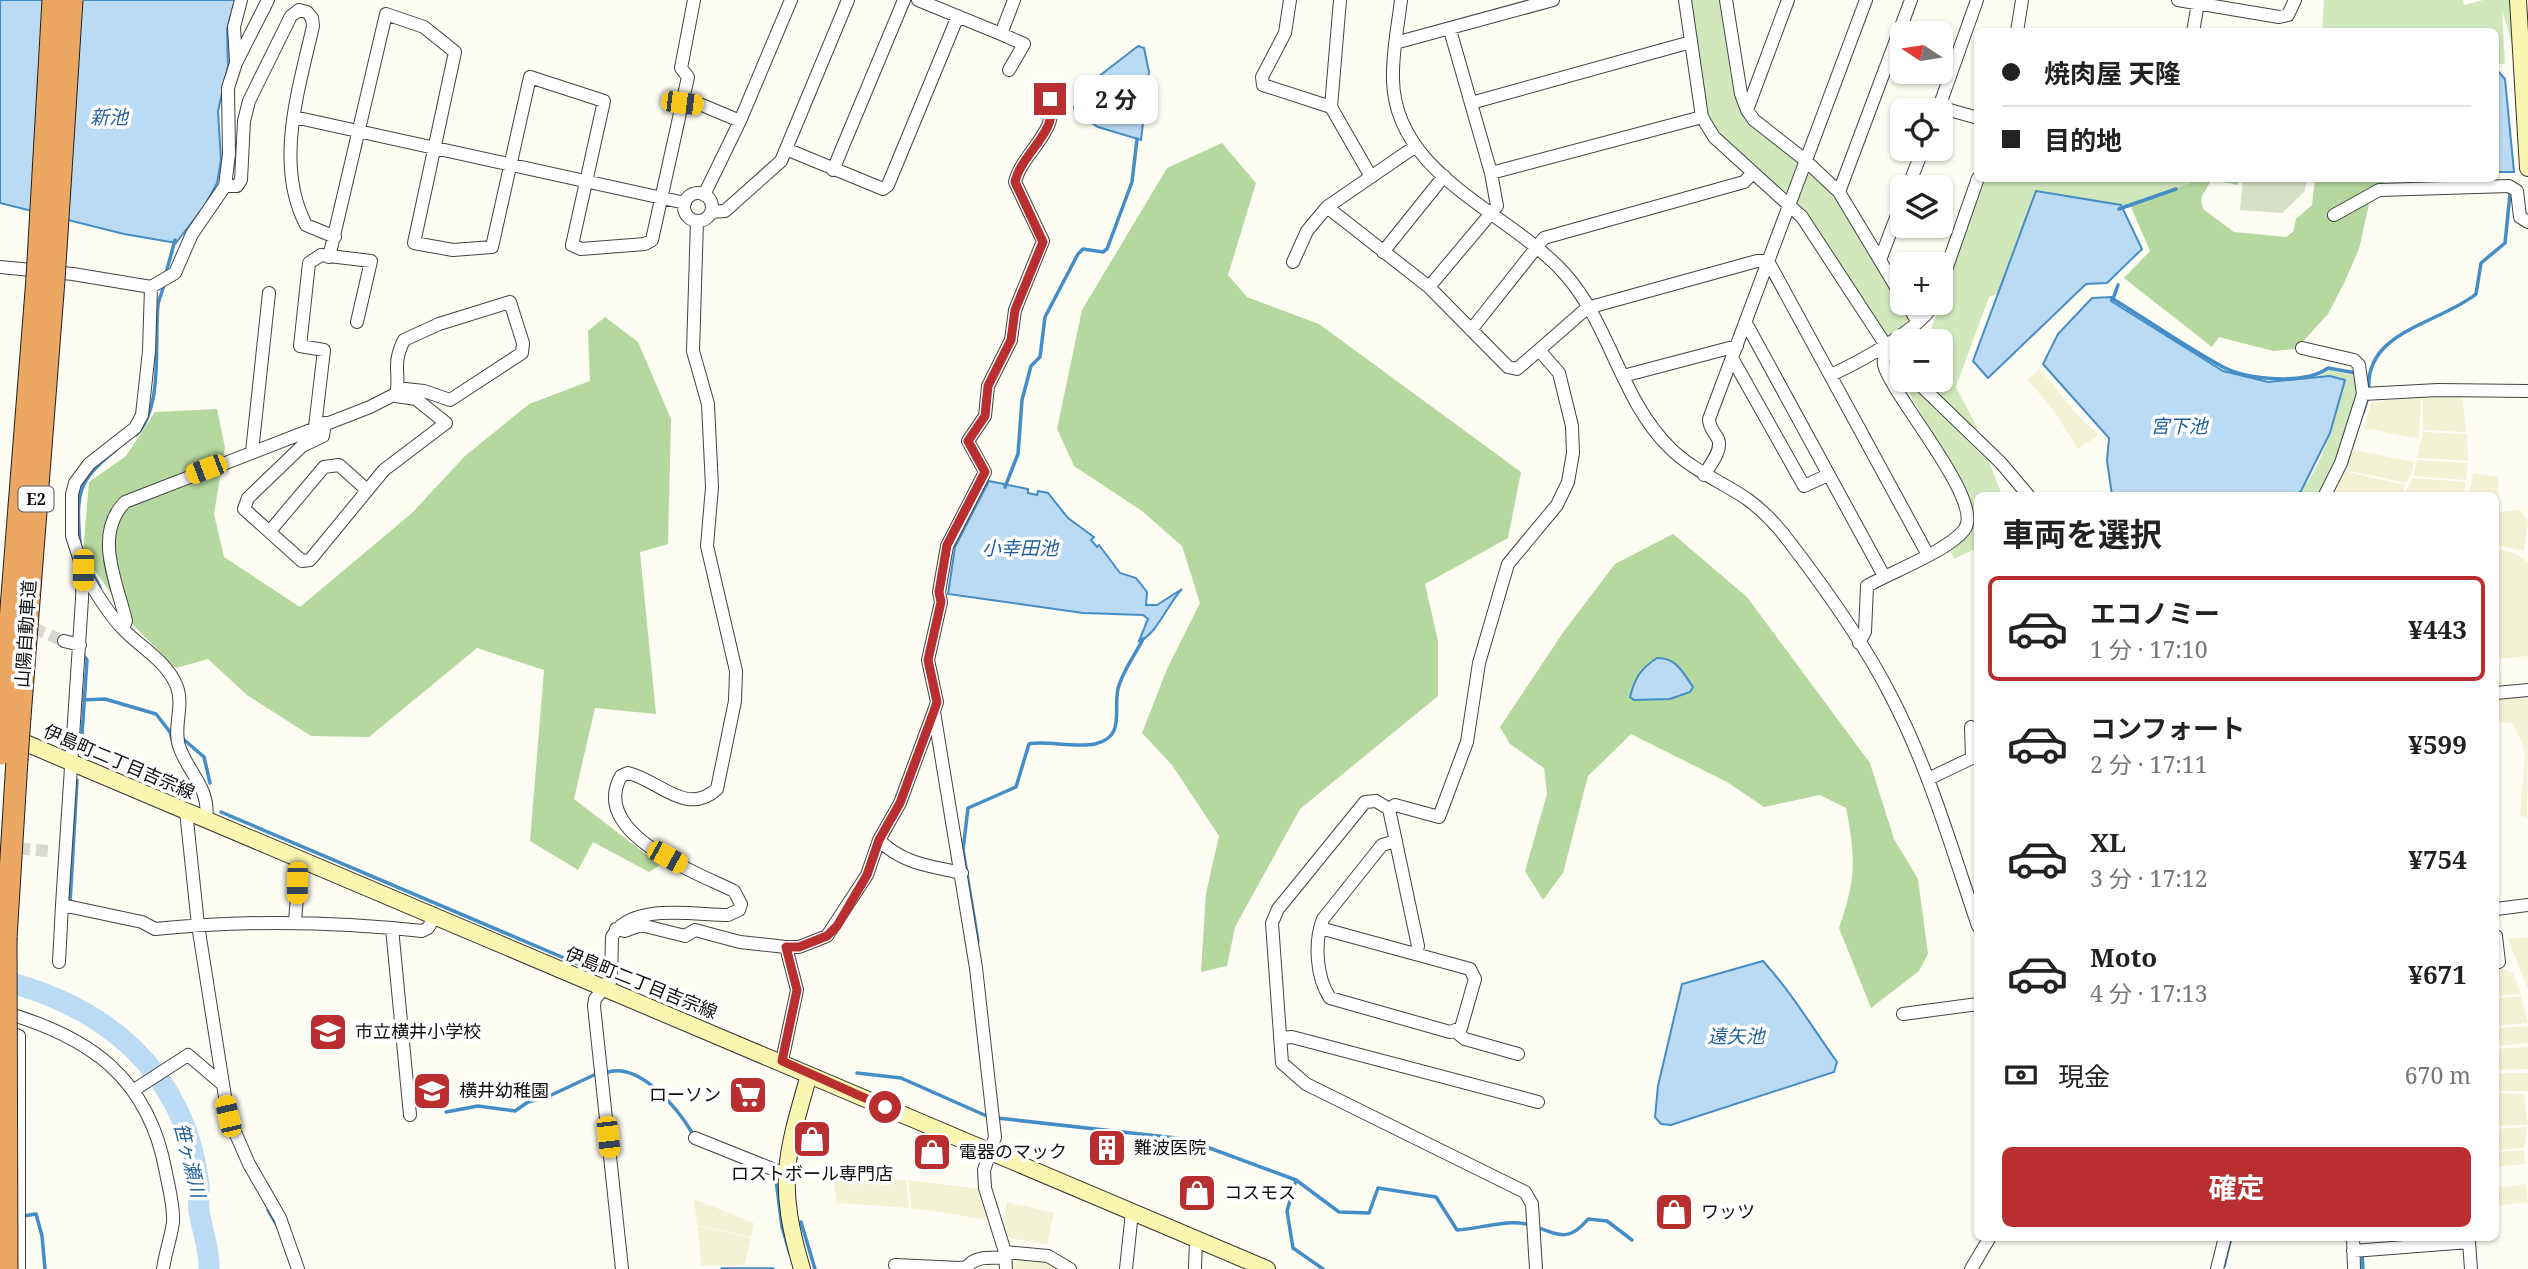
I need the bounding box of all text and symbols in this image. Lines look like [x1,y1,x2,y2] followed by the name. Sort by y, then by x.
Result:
[1890,21,1953,84] north arrow
[1890,21,1953,392] map controls
[2044,55,2181,91] text: 焼肉屋 天隆
[1074,74,1158,124] callout: 2 分
[1034,83,1066,115] route end
[1095,83,1137,115] text: 2 分
[660,90,705,116] car
[1890,98,1953,161] button: locate
[90,104,130,130] water label: 新池
[2044,122,2122,158] text: 目的地
[1890,175,1953,238] button: layers
[1890,252,1953,315] button: +
[1890,329,1953,392] button: −
[2150,413,2209,439] water label: 宮下池
[183,452,230,486] car
[19,486,54,512] road number: E2
[2002,512,2162,555] text: 車両を選択
[982,535,1060,561] water label: 小幸田池
[73,549,94,591] car
[9,579,41,689] street label: 山陽自動車道
[2090,595,2220,631] text: エコノミー
[2006,597,2069,660] icon: car
[2408,611,2467,647] text: ¥443
[2090,633,2208,665] text: 1 分 · 17:10
[2090,710,2245,746] text: コンフォート
[2006,712,2069,775] icon: car
[40,718,199,804] street label: 伊島町二丁目吉宗線
[2408,726,2467,762] text: ¥599
[2090,748,2208,780] text: 2 分 · 17:11
[2090,824,2126,860] text: XL
[2006,827,2069,890] icon: car
[644,838,691,876] car
[2408,841,2467,877] text: ¥754
[287,862,308,904] car
[2090,862,2208,894] text: 3 分 · 17:12
[2090,939,2157,975] text: Moto
[562,941,721,1024] street label: 伊島町二丁目吉宗線
[2006,942,2069,1005] icon: car
[2408,956,2467,992] text: ¥671
[2090,977,2208,1009] text: 4 分 · 17:13
[307,1011,349,1053] school or university icon: 市立横井小学校
[355,1019,481,1043] place label: 市立横井小学校
[1707,1023,1766,1049] water label: 遠矢池
[2002,1056,2040,1094] icon: cash
[2058,1058,2110,1094] text: 現金
[2405,1059,2471,1091] text: 670 m
[411,1070,453,1112] school or university icon: 横井幼稚園
[727,1074,769,1116] supermarket icon: ローソン
[459,1078,549,1102] place label: 横井幼稚園
[649,1082,721,1106] place label: ローソン
[869,1091,901,1123] route start
[214,1093,243,1139] car
[596,1115,621,1159] car
[791,1118,833,1160] shop icon: ロストボール専門店
[168,1120,212,1202] water label: 笹ヶ瀬川
[1086,1127,1128,1169] building icon: 難波医院
[911,1131,953,1173] shop icon: 電器のマック
[1134,1135,1206,1159] place label: 難波医院
[959,1139,1067,1163] place label: 電器のマック
[2002,1147,2471,1227] button: 確定
[731,1161,893,1185] place label: ロストボール専門店
[1176,1172,1218,1214] shop icon: コスモス
[1224,1180,1296,1204] place label: コスモス
[1653,1191,1695,1233] shop icon: ワッツ
[1701,1199,1755,1223] place label: ワッツ

